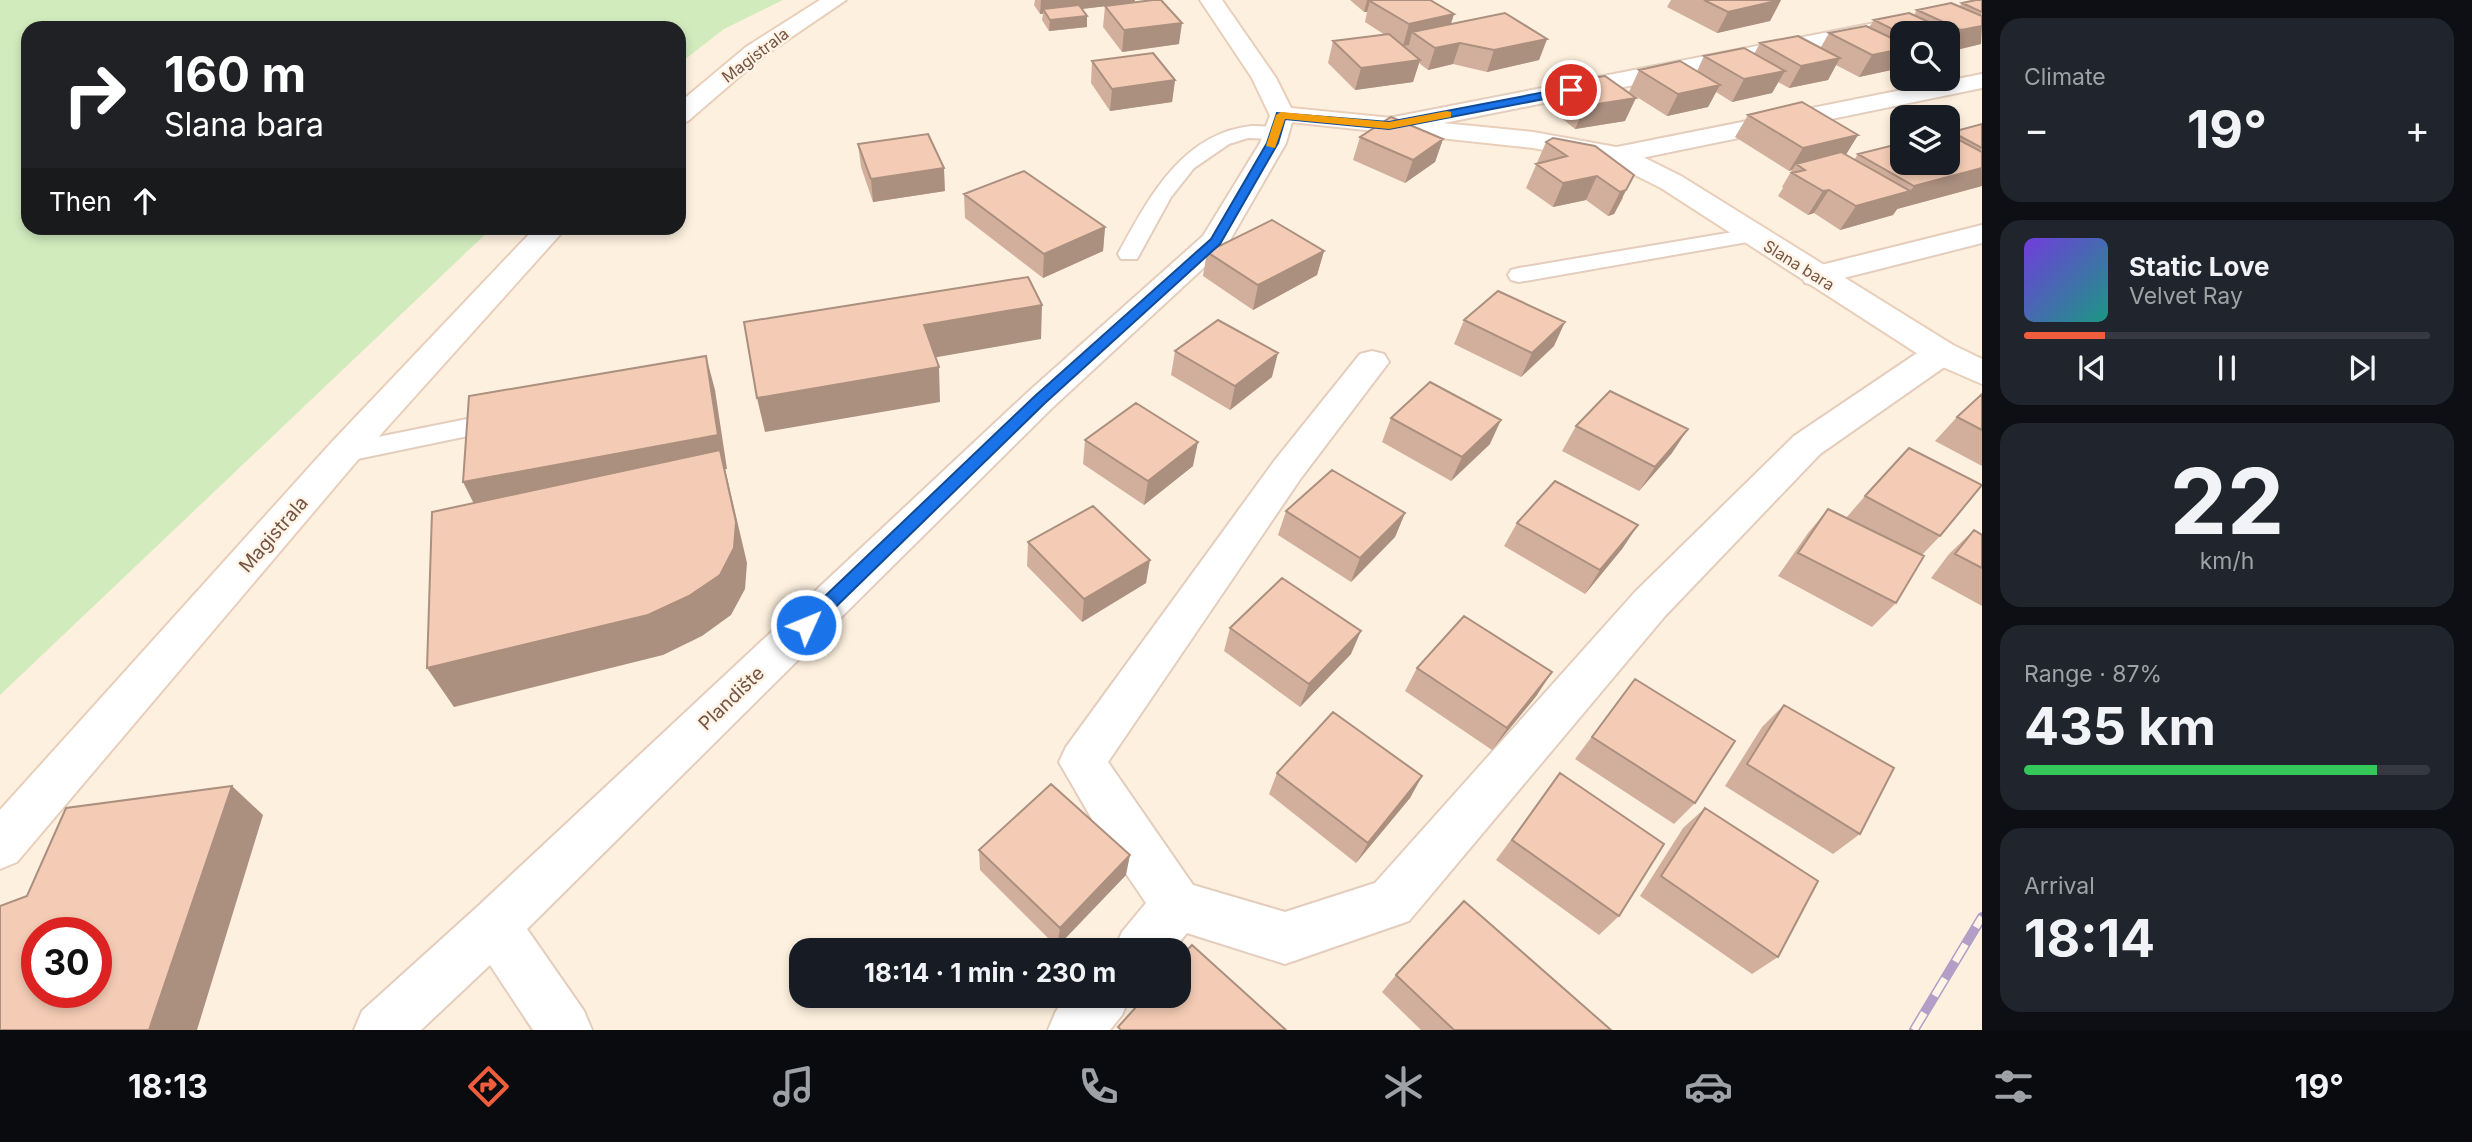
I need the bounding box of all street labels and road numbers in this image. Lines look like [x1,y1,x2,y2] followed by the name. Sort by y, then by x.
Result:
[718,23,792,87] street label: Magistrala
[1760,235,1838,295] street label: Slana bara
[234,492,313,577] street label: Magistrala
[694,662,769,735] street label: Plandište

